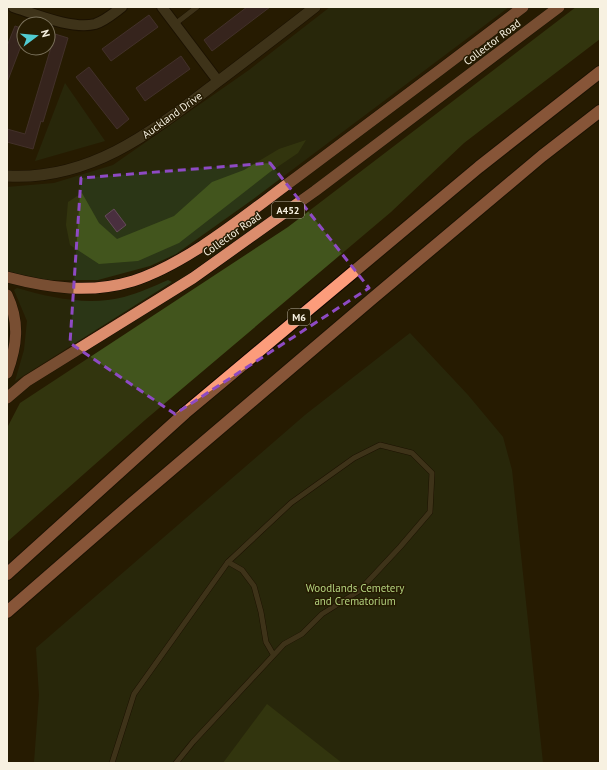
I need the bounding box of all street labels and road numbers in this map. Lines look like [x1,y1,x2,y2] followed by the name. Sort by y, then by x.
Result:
[461,16,523,68] street label: Collector Road
[139,88,205,141] street label: Auckland Drive
[272,202,304,218] road number: A452
[200,209,264,259] street label: Collector Road
[288,309,310,325] road number: M6

